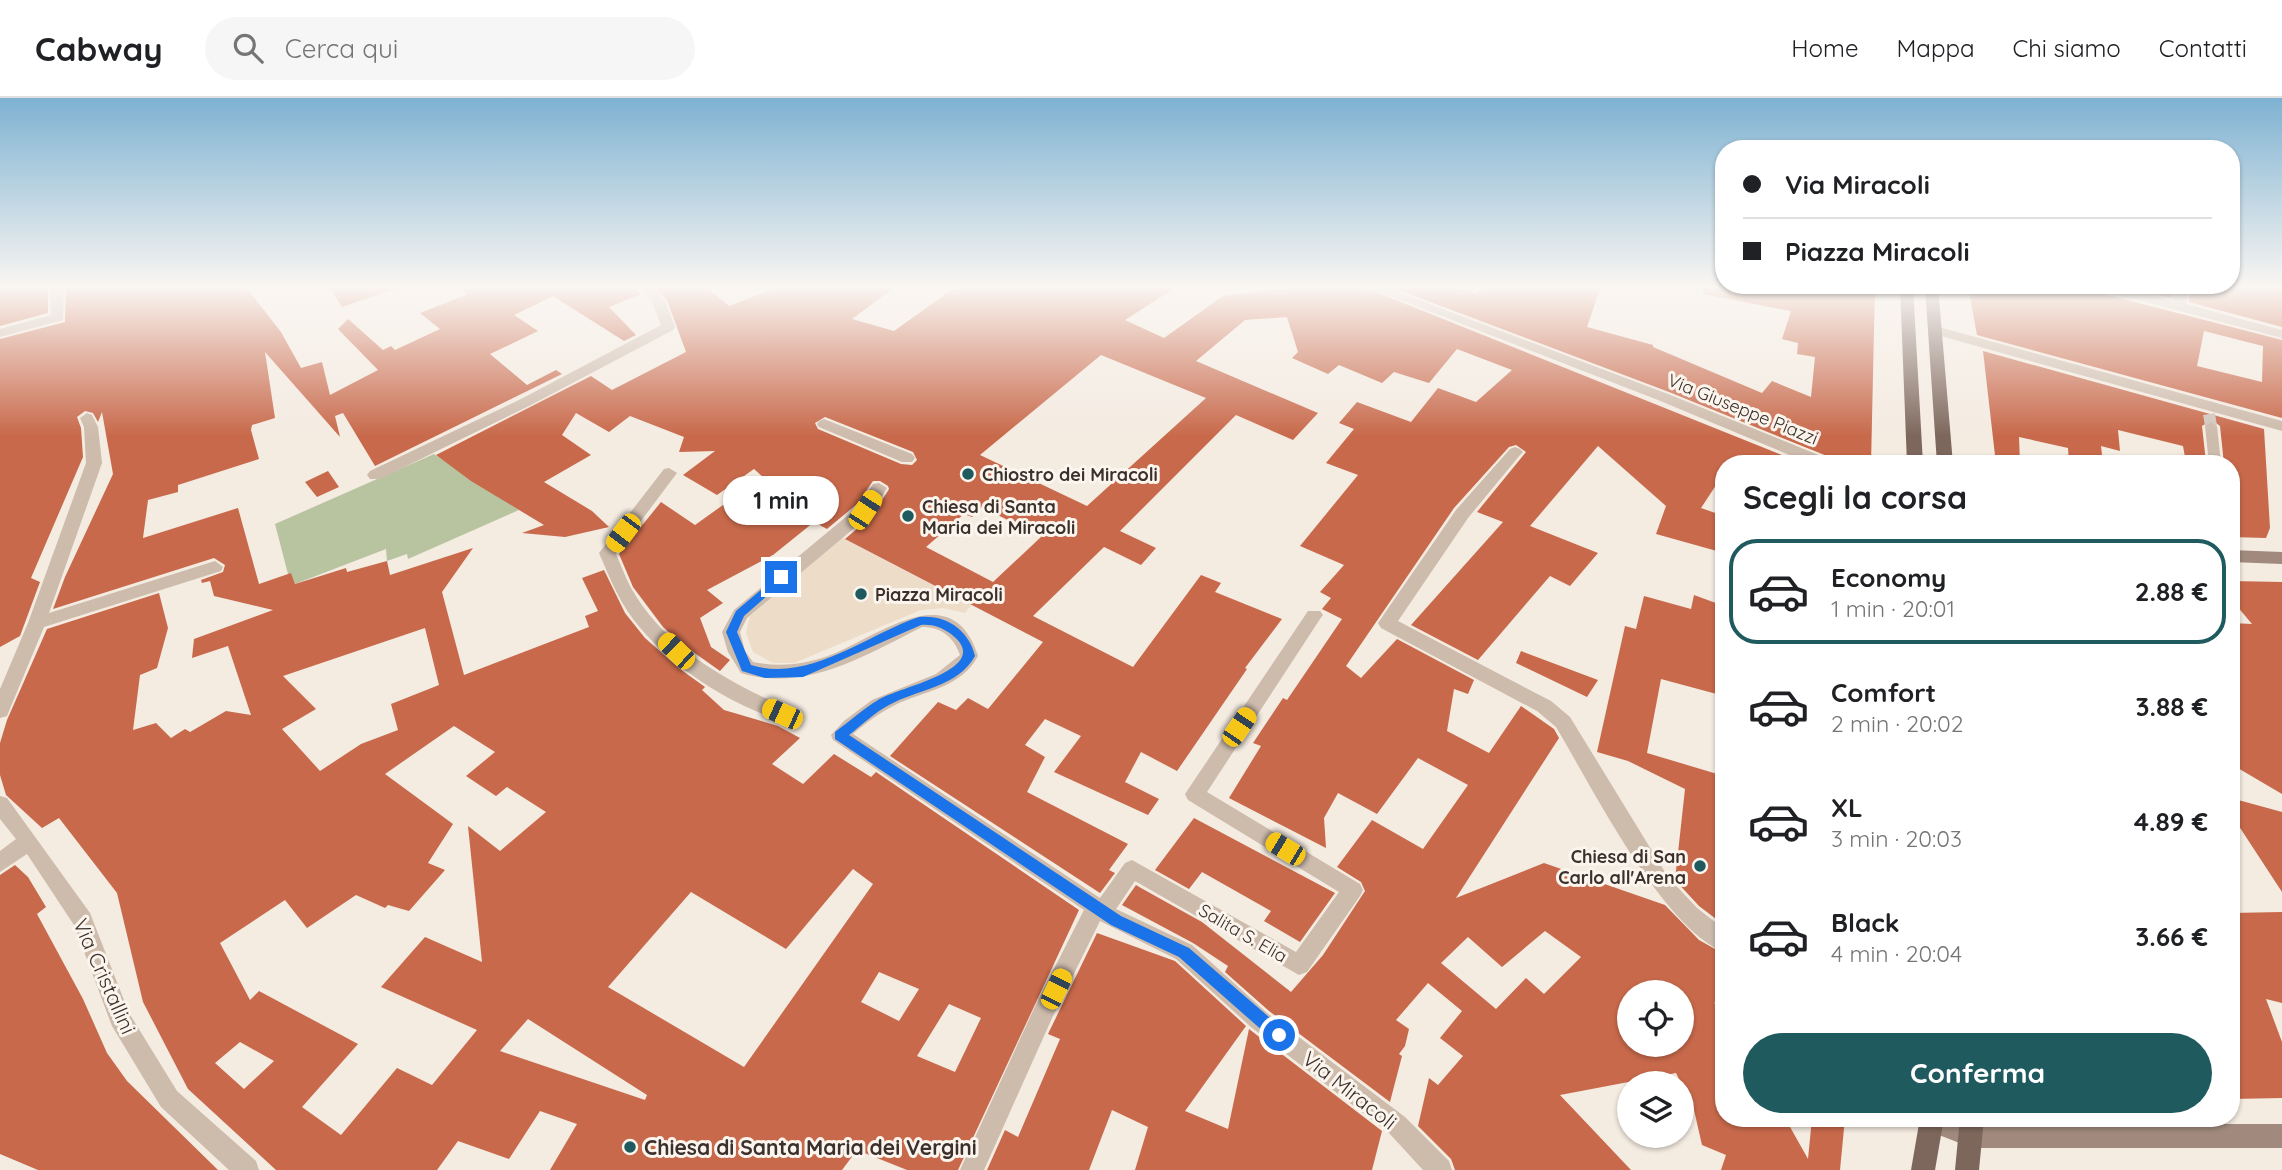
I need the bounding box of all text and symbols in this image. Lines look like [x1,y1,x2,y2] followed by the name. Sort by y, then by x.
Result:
[205,17,695,80] search box
[35,28,163,69] text: Cabway
[229,29,267,67] icon: search
[285,32,398,65] text: Cerca qui
[1791,33,1859,63] text: Home
[1897,33,1975,63] text: Mappa
[2013,33,2121,63] text: Chi siamo
[2159,33,2247,63] text: Contatti
[1785,168,1930,201] text: Via Miracoli
[1785,235,1970,268] text: Piazza Miracoli
[1664,368,1822,450] street label: Via Giuseppe Piazzi
[982,463,1158,486] place label: Chiostro dei Miracoli
[960,466,976,482] marker: Chiostro dei Miracoli
[723,476,839,524] callout: 1 min
[1743,477,1967,517] text: Scegli la corsa
[753,486,809,515] text: 1 min
[845,487,886,533] car
[922,495,1075,539] place label: Chiesa di Santa Maria dei Miracoli
[900,508,916,524] marker: Chiesa di Santa Maria dei Miracoli
[602,510,645,556] car
[1747,560,1810,623] icon: car
[765,561,797,593] route end
[1831,561,1946,594] text: Economy
[2135,575,2208,608] text: 2.88 €
[875,583,1003,606] place label: Piazza Miracoli
[853,586,869,602] marker: Piazza Miracoli
[1831,594,1955,623] text: 1 min · 20:01
[654,629,699,673] car
[1747,675,1810,738] icon: car
[1831,676,1936,709] text: Comfort
[2135,690,2208,723] text: 3.88 €
[759,696,806,732] car
[1219,704,1260,750] car
[1831,709,1963,738] text: 2 min · 20:02
[1747,790,1810,853] icon: car
[1831,791,1863,824] text: XL
[2134,805,2208,838] text: 4.89 €
[1831,824,1962,853] text: 3 min · 20:03
[1262,829,1309,869] car
[1558,845,1686,889] place label: Chiesa di San Carlo all'Arena
[1692,858,1708,874] marker: Chiesa di San Carlo all'Arena
[1195,898,1291,968] street label: Salita S. Elia
[1747,905,1810,968] icon: car
[1831,906,1900,939] text: Black
[68,914,142,1038] street label: Via Cristallini
[2135,920,2208,953] text: 3.66 €
[1831,939,1962,968] text: 4 min · 20:04
[1038,966,1075,1012] car
[1617,980,1694,1148] map controls
[1617,980,1694,1057] button: locate
[1263,1019,1295,1051] route start
[1743,1033,2212,1113] button: Conferma
[1298,1045,1402,1135] street label: Via Miracoli
[1617,1071,1694,1148] button: layers
[644,1134,977,1160] place label: Chiesa di Santa Maria dei Vergini
[622,1139,638,1155] marker: Chiesa di Santa Maria dei Vergini

